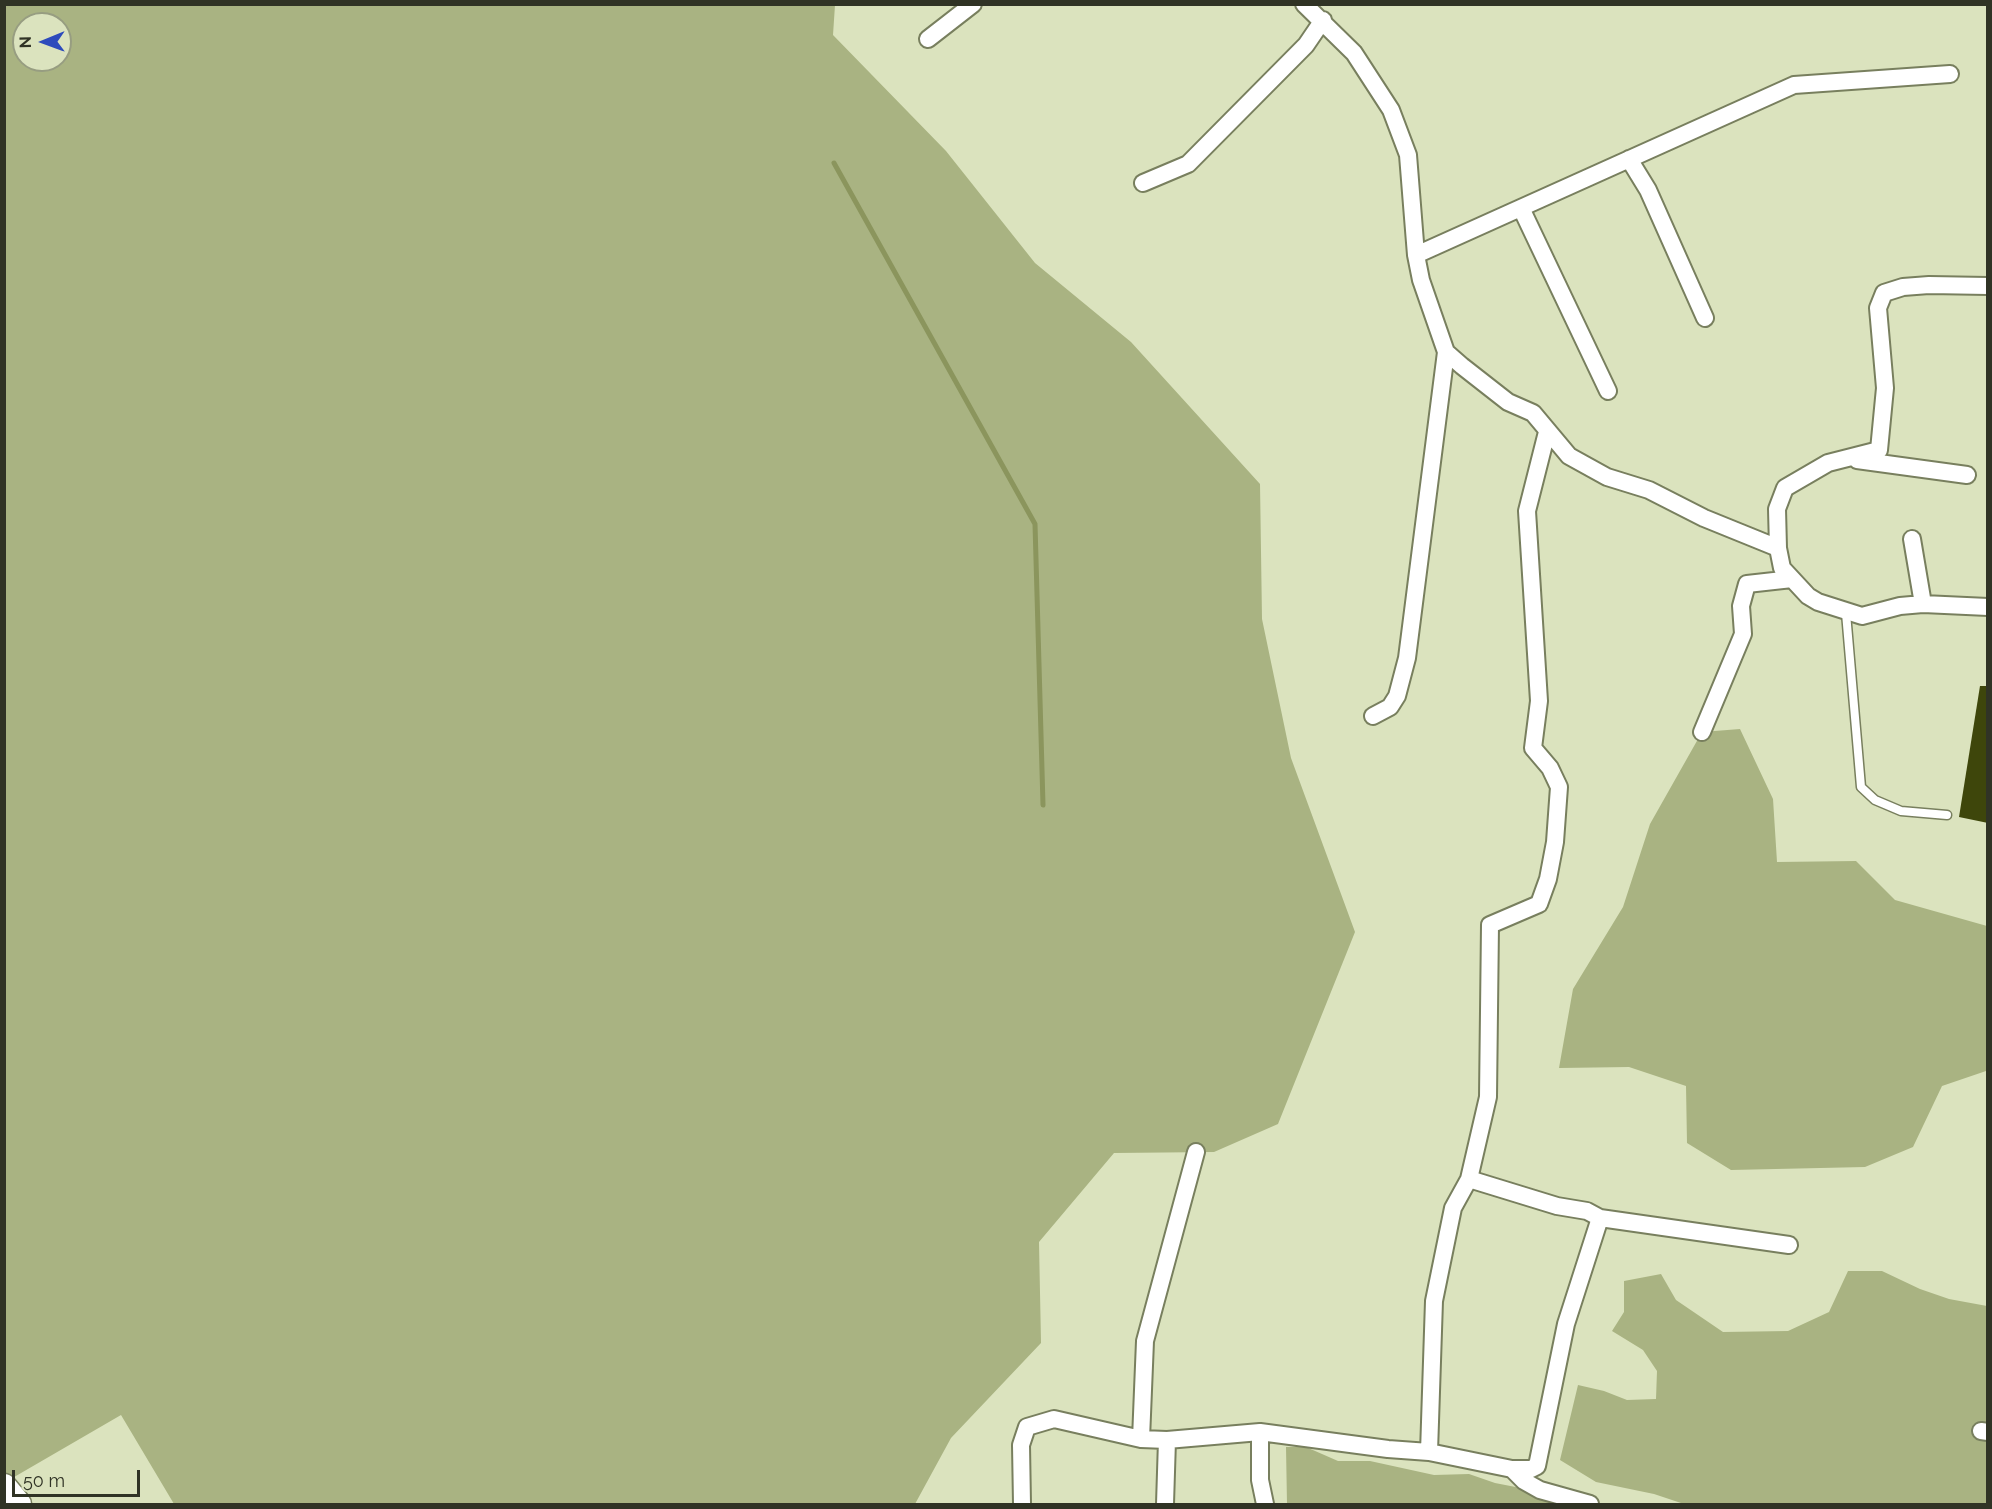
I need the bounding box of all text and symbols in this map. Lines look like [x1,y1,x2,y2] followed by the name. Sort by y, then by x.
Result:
[12,12,72,72] north arrow
[16,36,35,49] text: N
[15,1458,142,1496] scale bar
[23,1470,65,1491] text: 50 m

